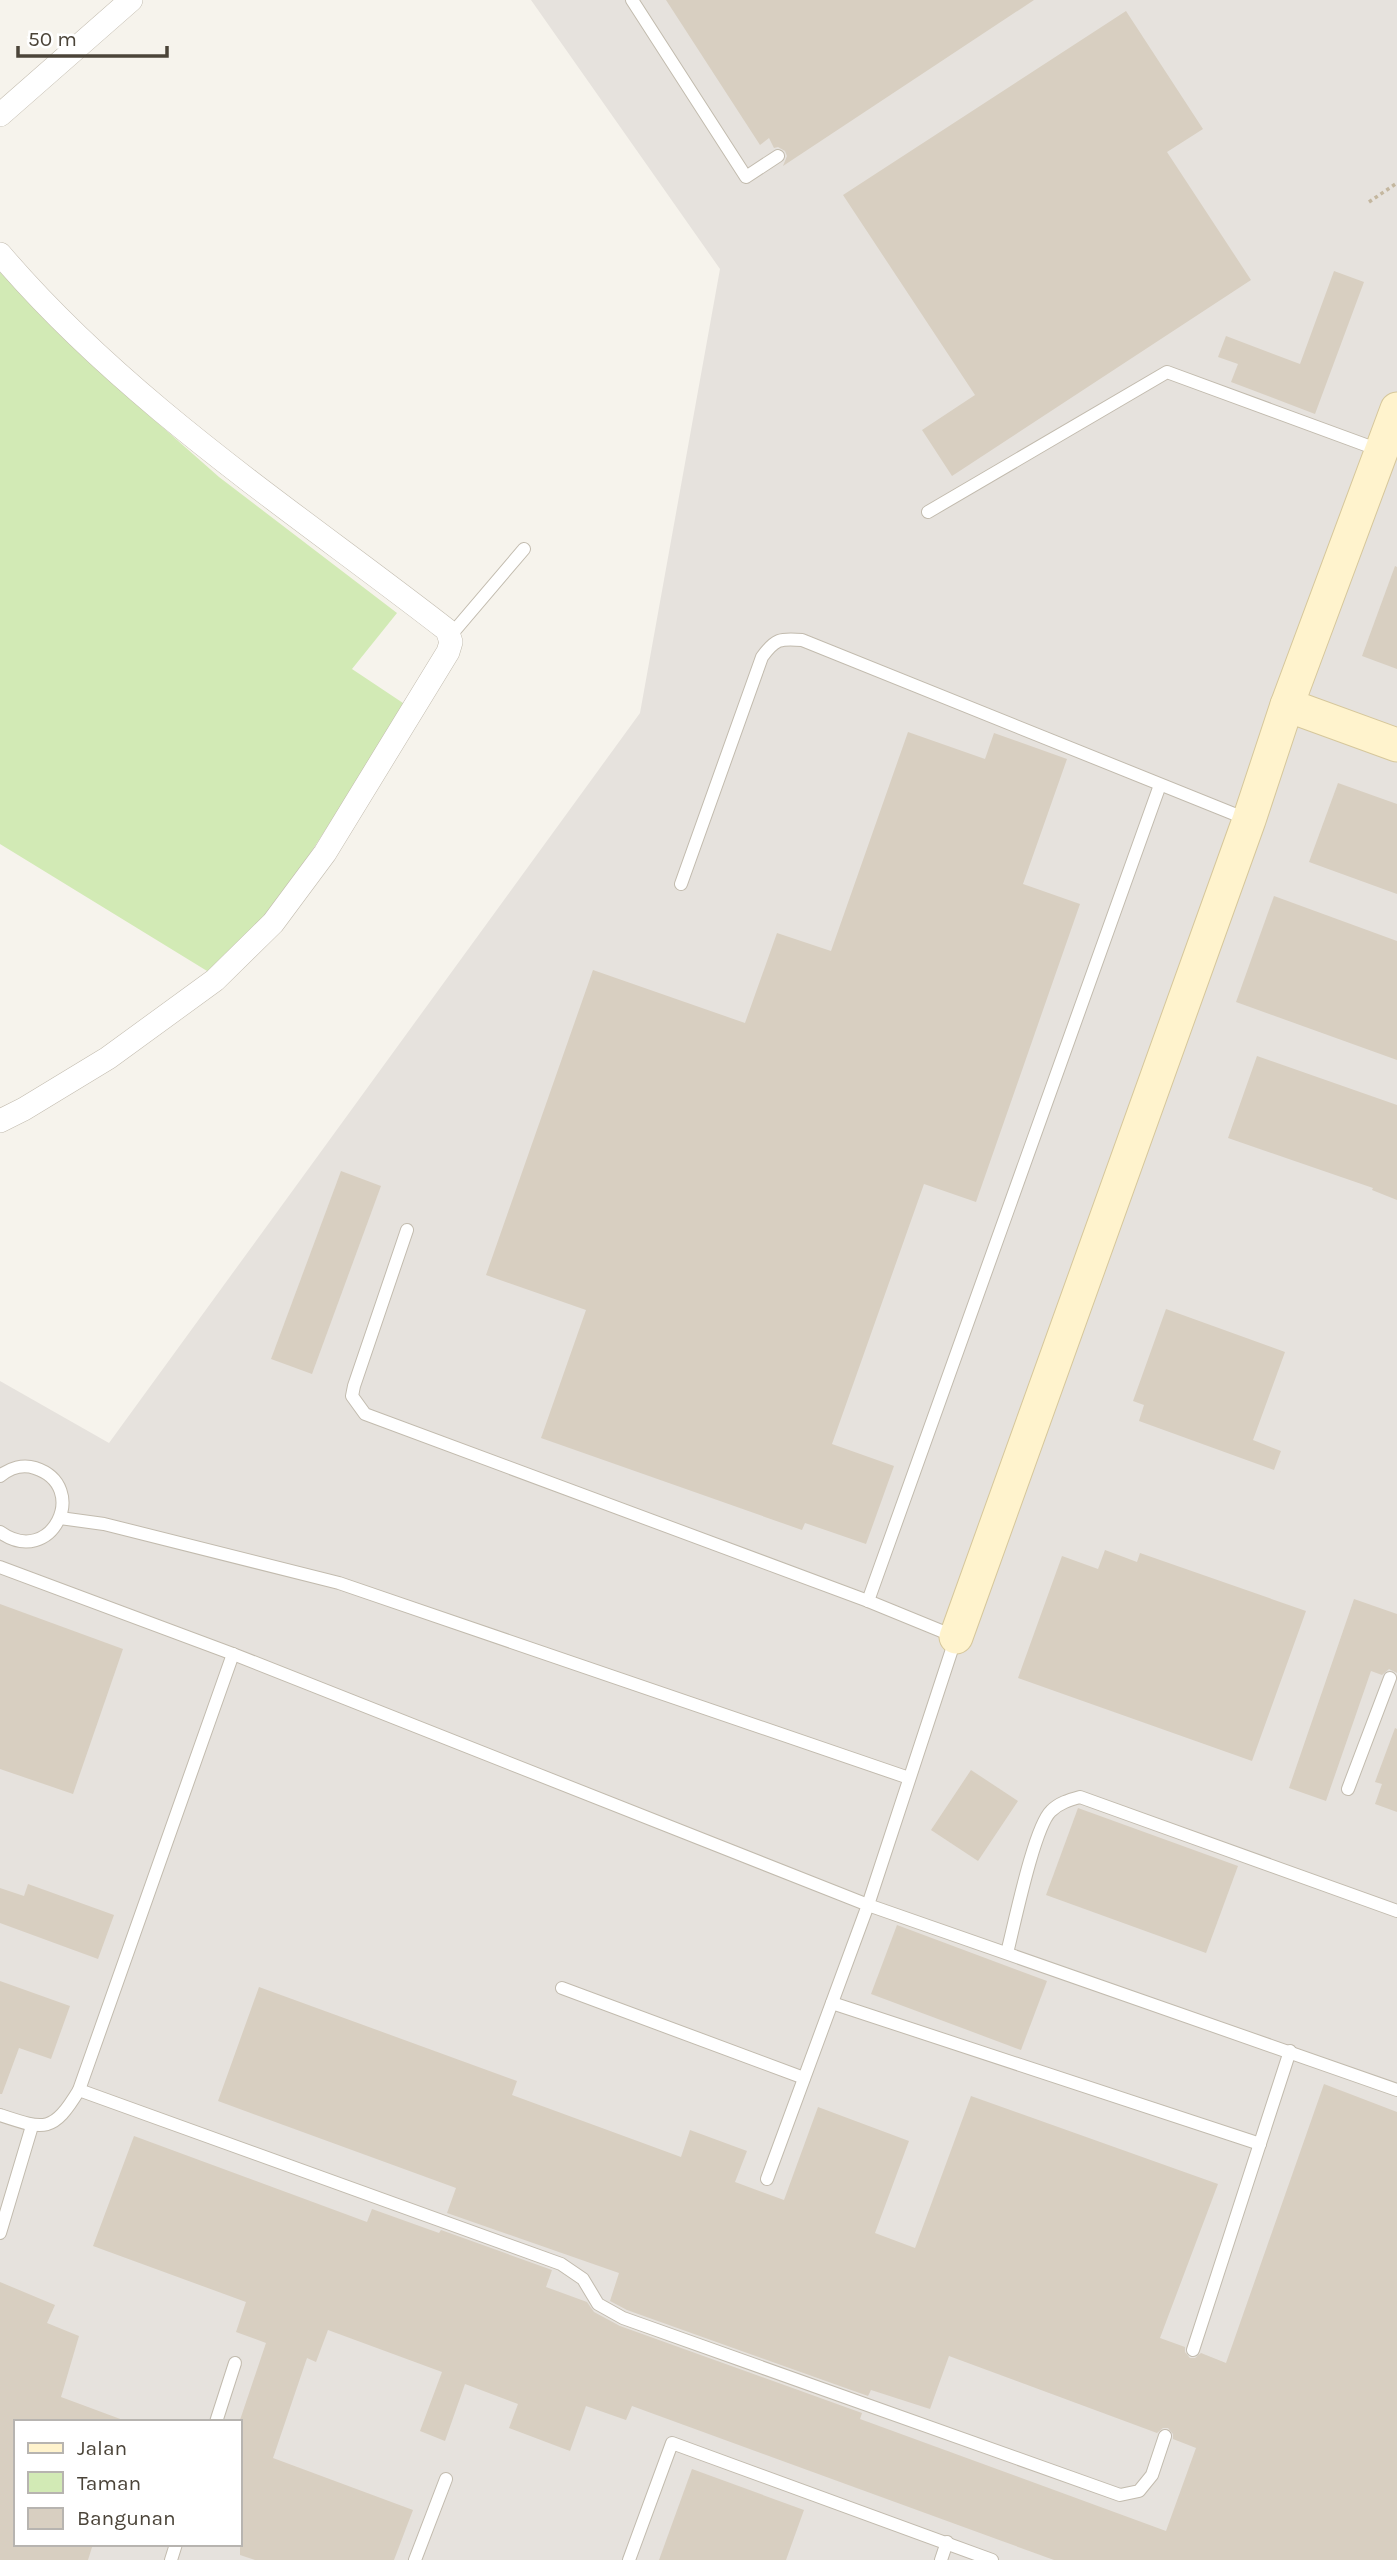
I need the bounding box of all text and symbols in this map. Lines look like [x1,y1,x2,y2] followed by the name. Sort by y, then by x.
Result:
[18,14,166,58] scale bar
[28,27,77,51] text: 50 m
[14,2420,242,2546] legend
[77,2436,127,2460] text: Jalan
[77,2471,141,2495] text: Taman
[77,2506,176,2530] text: Bangunan

